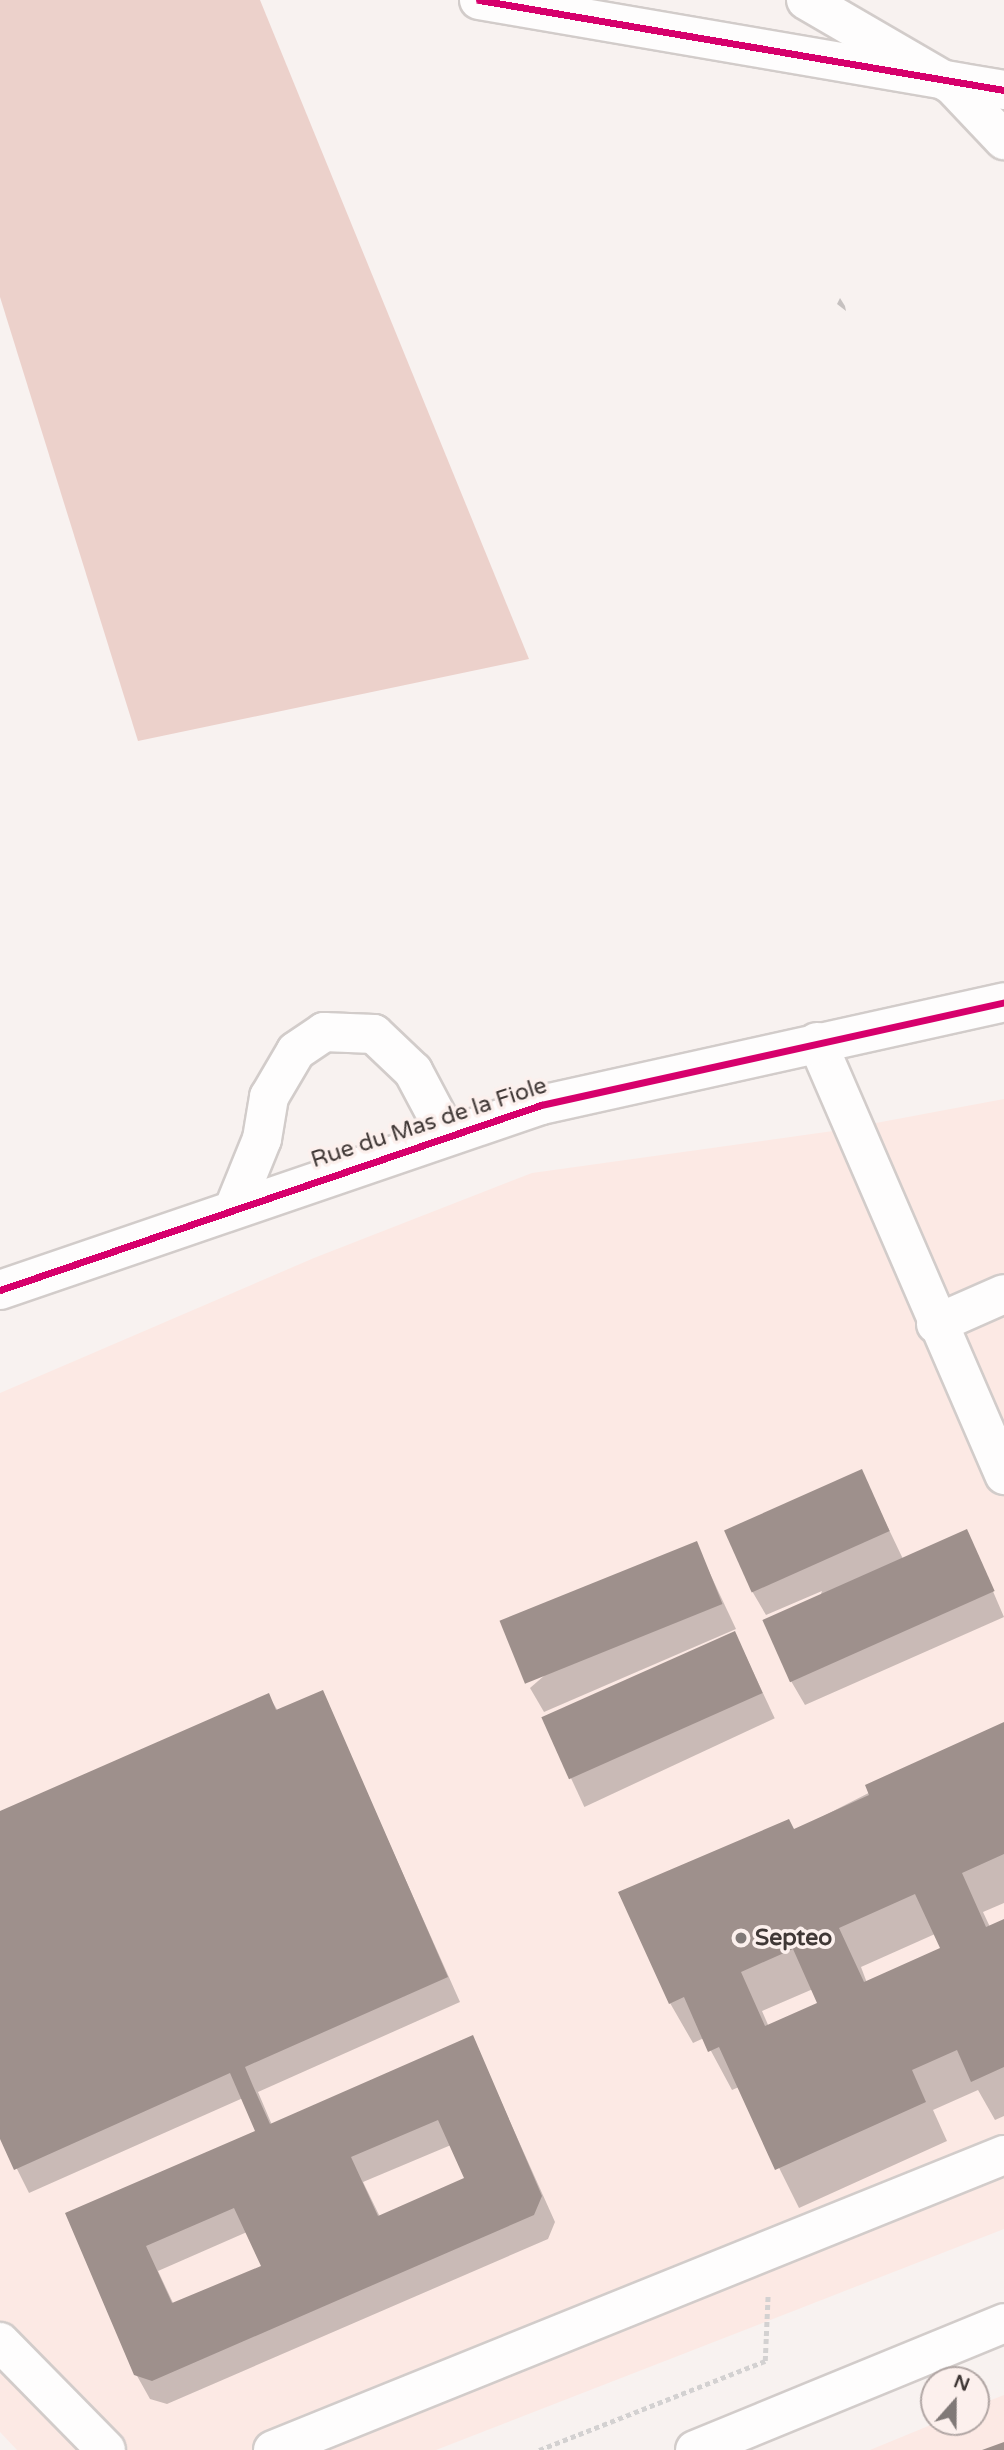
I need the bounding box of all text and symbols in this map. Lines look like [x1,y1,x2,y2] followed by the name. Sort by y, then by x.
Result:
[308,1072,550,1174] street label: Rue du Mas de la Fiole
[755,1924,832,1952] place label: Septeo
[733,1930,749,1946] marker: Septeo
[920,2366,990,2436] north arrow
[951,2370,973,2396] text: N

